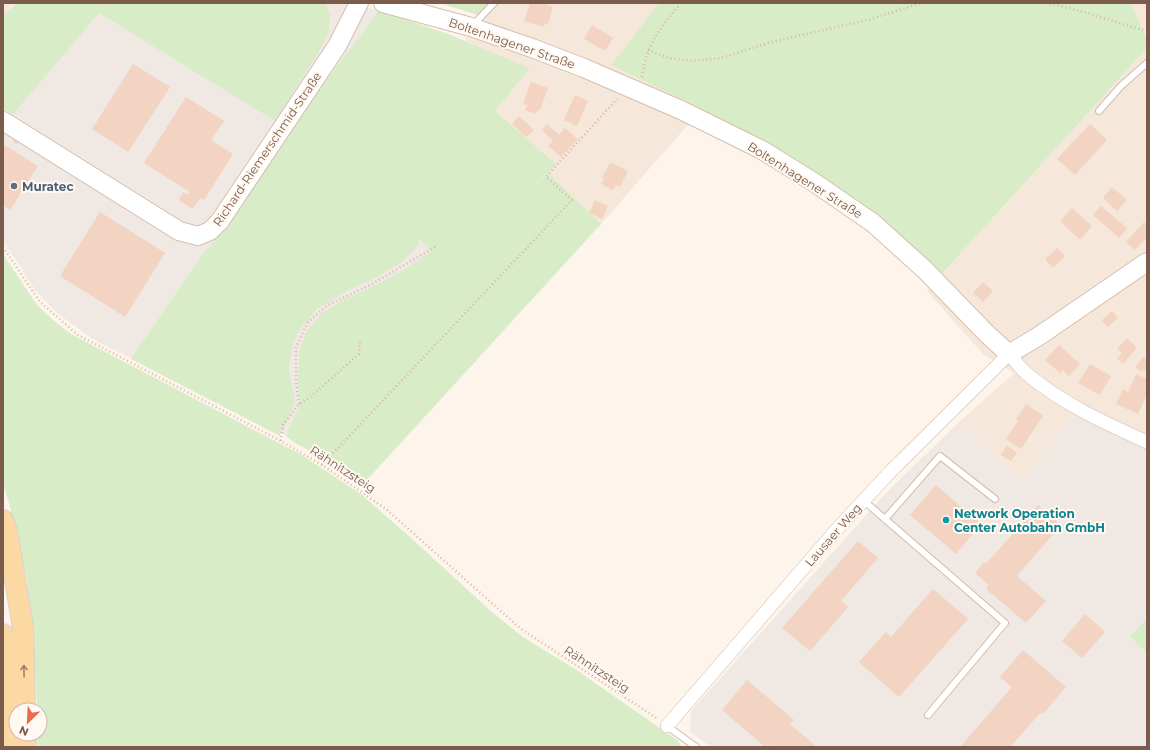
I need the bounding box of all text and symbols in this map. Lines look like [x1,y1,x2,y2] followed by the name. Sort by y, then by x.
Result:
[447,14,577,72] street label: Boltenhagener Straße
[210,69,324,229] street label: Richard-Riemerschmid-Straße
[745,139,865,221] street label: Boltenhagener Straße
[22,179,74,194] place label: Muratec
[9,181,19,191] marker: Muratec
[307,442,379,496] street label: Rähnitzsteig
[802,500,864,570] street label: Lausaer Weg
[954,506,1105,535] place label: Network Operation Center Autobahn GmbH
[941,515,951,525] marker: Network Operation Center Autobahn GmbH
[561,642,633,696] street label: Rähnitzsteig
[20,665,28,678] one-way arrow
[8,702,48,742] north arrow
[17,723,31,739] text: N

